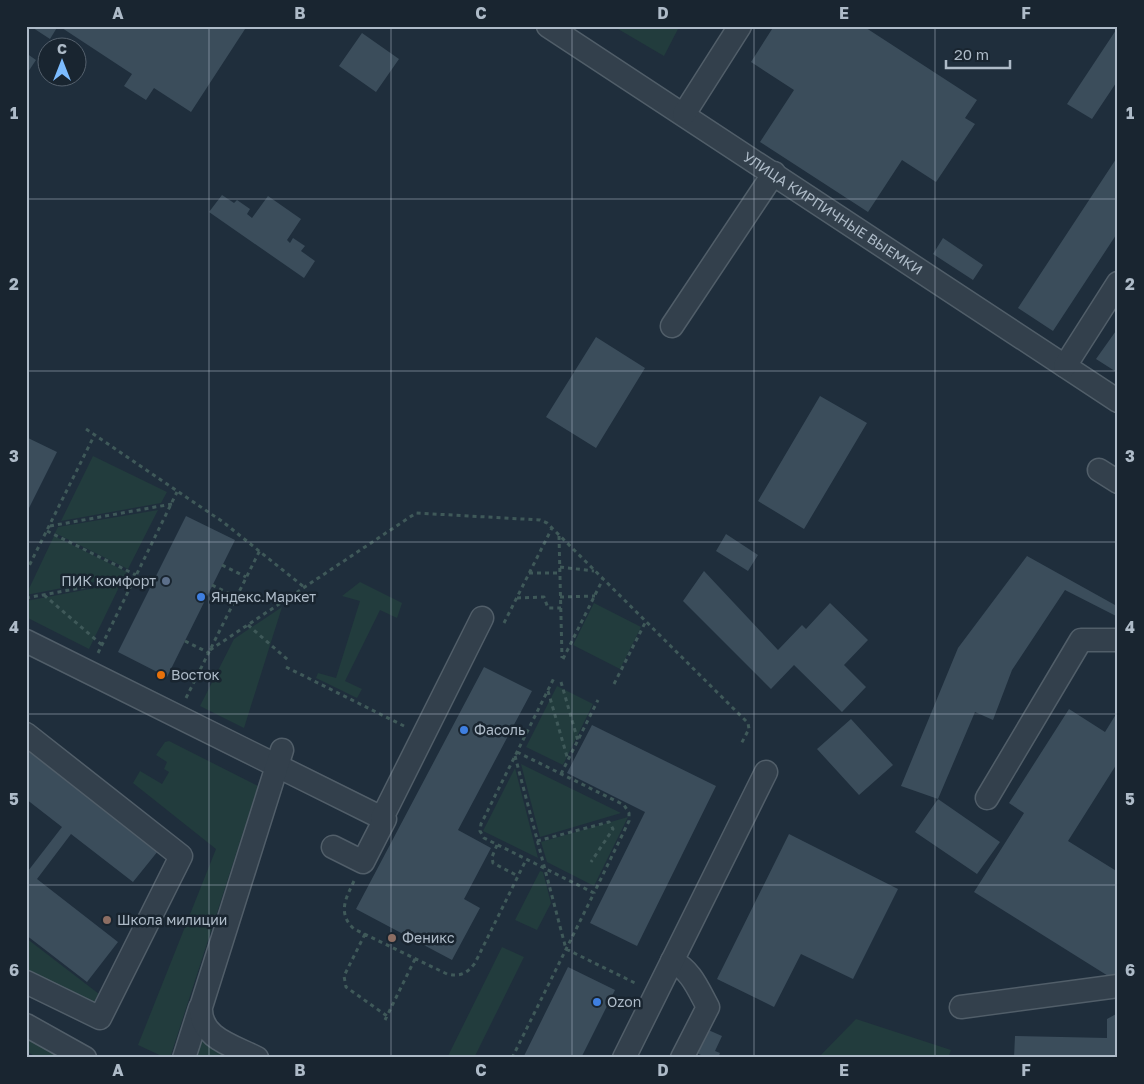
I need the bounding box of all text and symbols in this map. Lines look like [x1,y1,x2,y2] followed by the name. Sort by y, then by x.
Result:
[112,3,124,23] text: A
[294,3,306,23] text: B
[475,3,487,23] text: C
[657,3,669,23] text: D
[839,3,849,23] text: E
[1021,3,1031,23] text: F
[38,38,88,88] north arrow
[946,38,1010,70] scale bar
[57,40,67,57] text: С
[954,45,989,63] text: 20 m
[10,103,18,123] text: 1
[1126,103,1134,123] text: 1
[740,148,926,278] street label: УЛИЦА КИРПИЧНЫЕ ВЫЕМКИ
[9,274,19,294] text: 2
[1125,274,1135,294] text: 2
[9,446,19,466] text: 3
[1125,446,1135,466] text: 3
[61,572,156,589] place label: ПИК комфорт
[160,575,172,587] marker: ПИК комфорт
[211,588,316,605] place label: Яндекс.Маркет
[195,591,207,603] marker: Яндекс.Маркет
[9,617,19,637] text: 4
[1125,617,1135,637] text: 4
[171,666,220,683] place label: Восток
[155,669,167,681] marker: Восток
[474,721,525,738] place label: Фасоль
[458,724,470,736] marker: Фасоль
[9,789,19,809] text: 5
[1125,789,1135,809] text: 5
[117,911,227,928] place label: Школа милиции
[101,914,113,926] marker: Школа милиции
[402,929,455,946] place label: Феникс
[386,932,398,944] marker: Феникс
[9,960,19,980] text: 6
[1125,960,1135,980] text: 6
[607,993,641,1010] place label: Ozon
[591,996,603,1008] marker: Ozon
[112,1060,124,1080] text: A
[294,1060,306,1080] text: B
[475,1060,487,1080] text: C
[657,1060,669,1080] text: D
[839,1060,849,1080] text: E
[1021,1060,1031,1080] text: F

